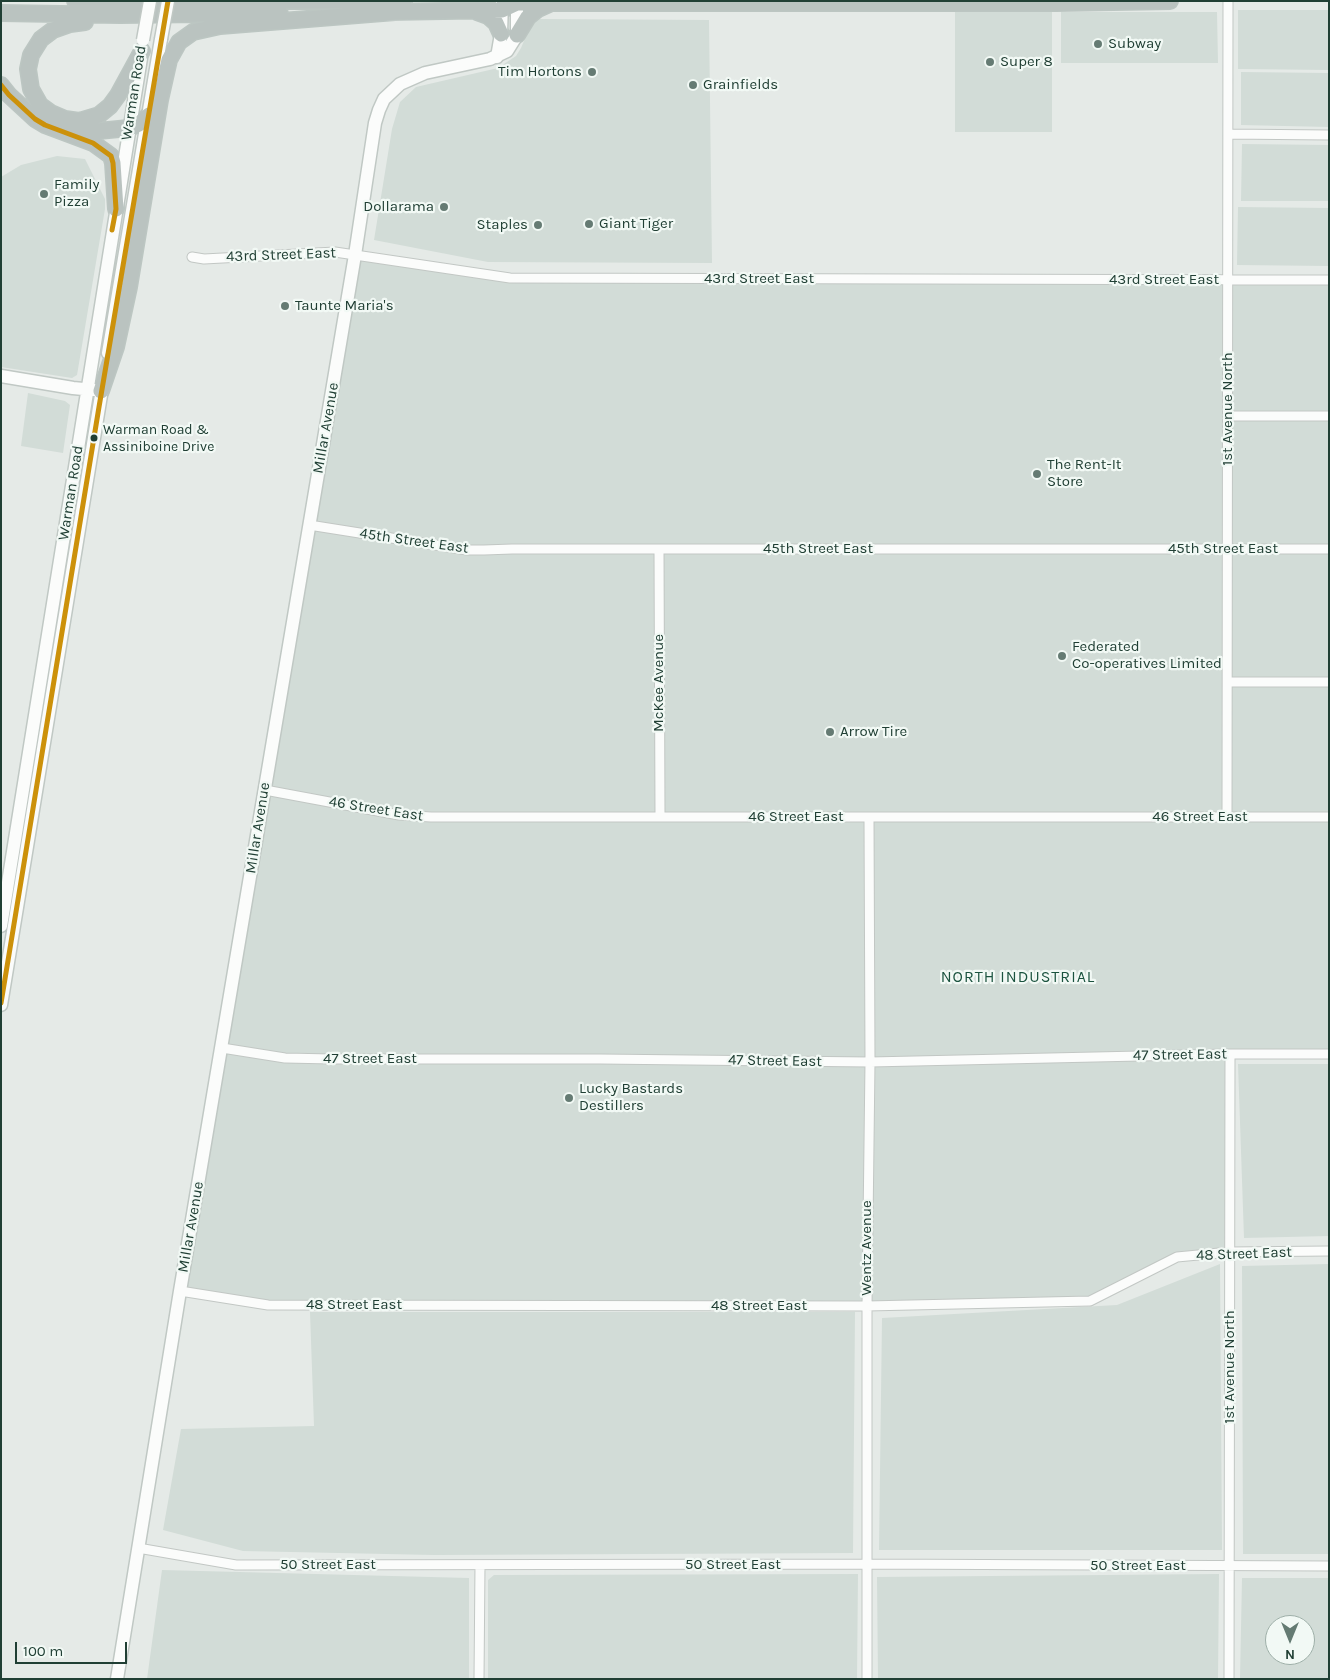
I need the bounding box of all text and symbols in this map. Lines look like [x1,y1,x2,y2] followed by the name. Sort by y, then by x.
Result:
[1108,35,1161,53] place label: Subway
[1092,38,1104,50] marker: Subway
[118,44,150,142] street label: Warman Road
[1000,53,1053,71] place label: Super 8
[984,56,996,68] marker: Super 8
[498,63,582,81] place label: Tim Hortons
[586,66,598,78] marker: Tim Hortons
[703,76,778,94] place label: Grainfields
[687,79,699,91] marker: Grainfields
[54,176,99,211] place label: Family Pizza
[38,188,50,200] marker: Family Pizza
[363,198,434,216] place label: Dollarama
[438,201,450,213] marker: Dollarama
[599,215,673,233] place label: Giant Tiger
[476,216,528,234] place label: Staples
[583,218,595,230] marker: Giant Tiger
[532,219,544,231] marker: Staples
[226,244,336,266] street label: 43rd Street East
[704,270,814,288] street label: 43rd Street East
[1109,271,1219,289] street label: 43rd Street East
[295,297,394,315] place label: Taunte Maria's
[279,300,291,312] marker: Taunte Maria's
[1219,352,1237,466] street label: 1st Avenue North
[309,381,343,475] street label: Millar Avenue
[103,422,214,454] place label: Warman Road & Assiniboine Drive
[89,433,99,443] marker: Warman Road & Assiniboine Drive
[55,444,87,542] street label: Warman Road
[1047,456,1121,491] place label: The Rent-It Store
[1031,468,1043,480] marker: The Rent-It Store
[358,524,470,558] street label: 45th Street East
[763,540,873,558] street label: 45th Street East
[1168,540,1278,558] street label: 45th Street East
[650,634,668,732] street label: McKee Avenue
[1072,638,1222,673] place label: Federated Co-operatives Limited
[1056,650,1068,662] marker: Federated Co-operatives Limited
[840,723,907,741] place label: Arrow Tire
[824,726,836,738] marker: Arrow Tire
[242,781,274,875] street label: Millar Avenue
[327,793,425,825] street label: 46 Street East
[748,808,844,826] street label: 46 Street East
[1152,808,1248,826] street label: 46 Street East
[939,967,1097,987] district label: NORTH INDUSTRIAL
[1133,1045,1227,1065] street label: 47 Street East
[323,1050,417,1068] street label: 47 Street East
[728,1051,822,1071] street label: 47 Street East
[579,1080,683,1115] place label: Lucky Bastards Destillers
[563,1092,575,1104] marker: Lucky Bastards Destillers
[174,1180,208,1274] street label: Millar Avenue
[858,1200,876,1296] street label: Wentz Avenue
[1196,1243,1292,1265] street label: 48 Street East
[306,1296,402,1314] street label: 48 Street East
[711,1297,807,1315] street label: 48 Street East
[1221,1310,1239,1424] street label: 1st Avenue North
[280,1556,376,1574] street label: 50 Street East
[685,1556,781,1574] street label: 50 Street East
[1090,1557,1186,1575] street label: 50 Street East
[1265,1615,1315,1665] north arrow
[18,1632,130,1664] scale bar
[23,1642,63,1660] text: 100 m
[1285,1646,1295,1663] text: N

